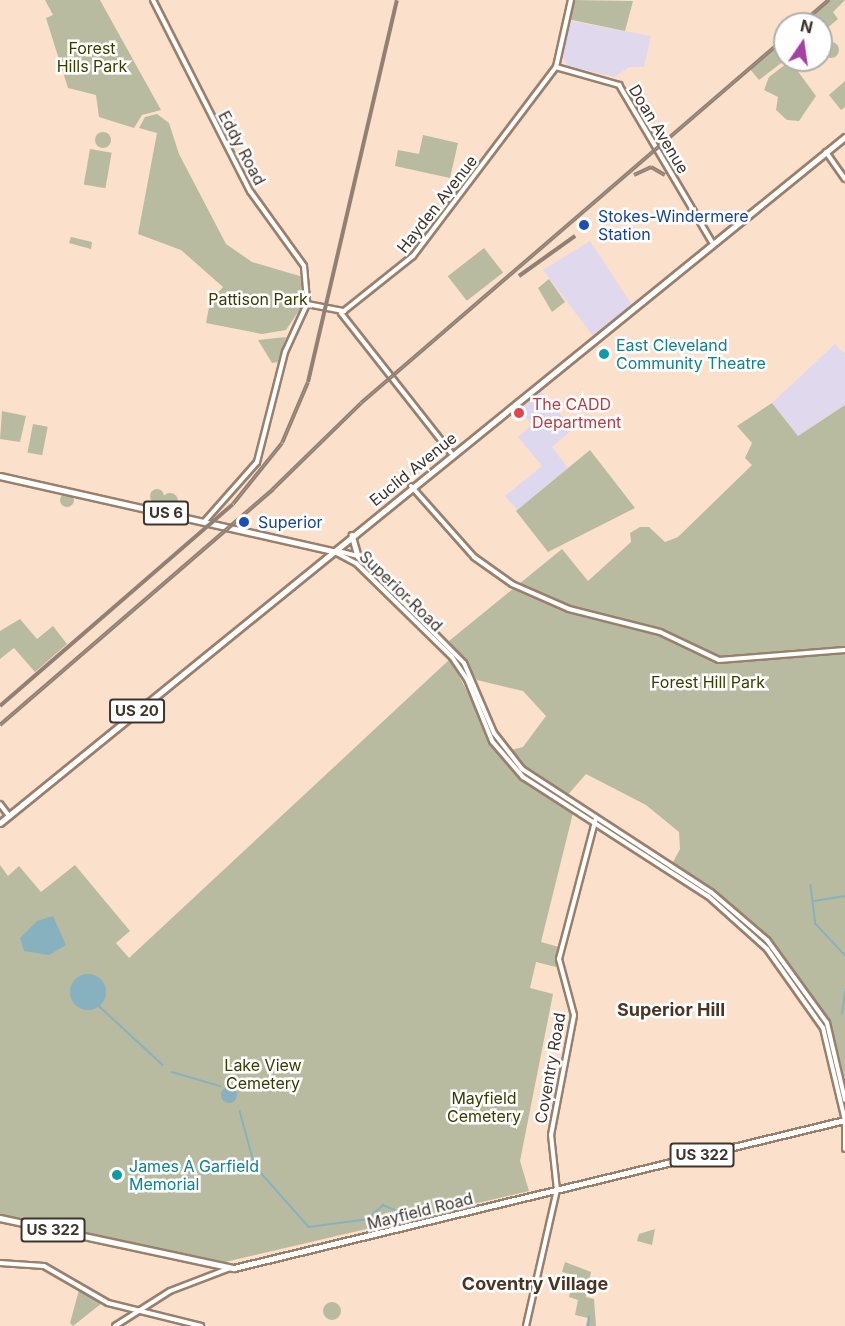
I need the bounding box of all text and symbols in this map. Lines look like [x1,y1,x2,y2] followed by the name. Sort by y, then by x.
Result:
[773,12,833,72] north arrow
[798,15,815,38] text: N
[57,38,127,76] park label: Forest Hills Park
[625,81,693,177] street label: Doan Avenue
[214,108,270,188] street label: Eddy Road
[393,151,481,257] street label: Hayden Avenue
[598,206,749,244] place label: Stokes-Windermere Station
[575,216,593,234] marker: Stokes-Windermere Station
[208,289,308,309] park label: Pattison Park
[616,335,766,373] place label: East Cleveland Community Theatre
[597,347,611,361] marker: East Cleveland Community Theatre
[532,394,621,432] place label: The CADD Department
[510,404,528,422] marker: The CADD Department
[366,428,460,510] street label: Euclid Avenue
[142,501,190,525] road number: US 6
[258,512,323,532] place label: Superior
[235,513,253,531] marker: Superior
[356,547,446,635] street label: Superior Road
[651,672,765,692] park label: Forest Hill Park
[108,699,166,723] road number: US 20
[617,999,725,1021] district label: Superior Hill
[531,1011,569,1125] street label: Coventry Road
[224,1055,302,1093] park label: Lake View Cemetery
[447,1088,521,1126] park label: Mayfield Cemetery
[669,1143,735,1167] road number: US 322
[129,1156,259,1194] place label: James A Garfield Memorial
[110,1168,124,1182] marker: James A Garfield Memorial
[365,1189,475,1233] street label: Mayfield Road
[20,1218,86,1242] road number: US 322
[462,1273,608,1295] district label: Coventry Village

